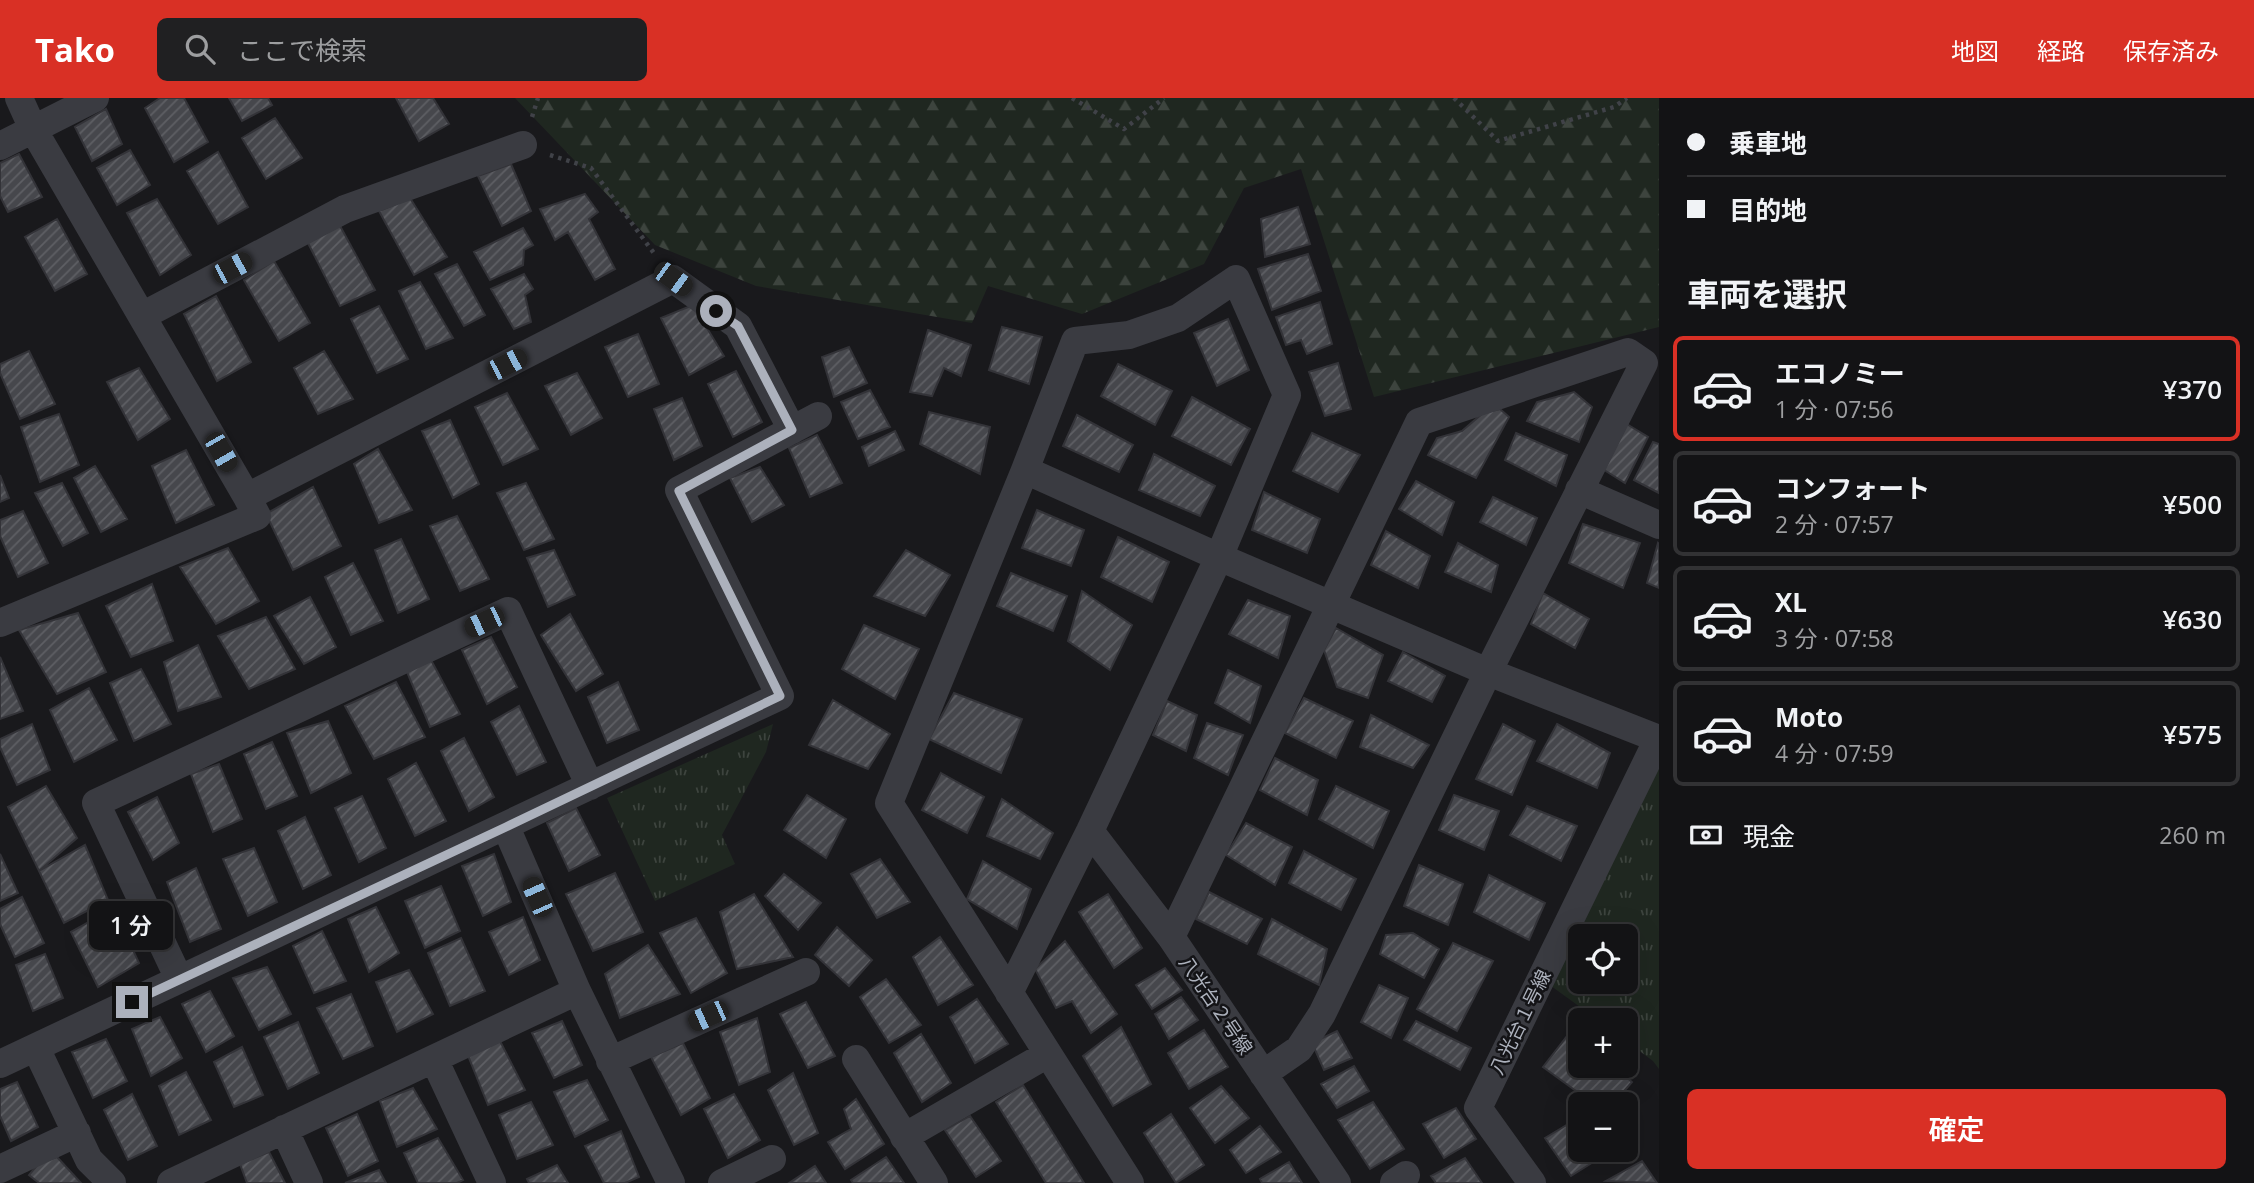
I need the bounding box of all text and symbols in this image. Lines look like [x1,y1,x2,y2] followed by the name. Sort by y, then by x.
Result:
[157,18,647,81] search box
[35,27,115,72] text: Tako
[181,30,219,68] icon: search
[237,32,367,68] text: ここで検索
[1951,34,1999,67] text: 地図
[2037,34,2085,67] text: 経路
[2123,34,2219,67] text: 保存済み
[1729,125,1807,161] text: 乗車地
[1729,192,1807,228] text: 目的地
[209,249,256,287] car
[650,258,697,300] car
[1687,272,1847,315] text: 車両を選択
[700,295,732,327] route start
[484,345,531,383] car
[1775,355,1905,391] text: エコノミー
[1691,357,1754,420] icon: car
[2163,371,2222,407] text: ¥370
[1775,393,1894,425] text: 1 分 · 07:56
[202,429,241,475] car
[1775,470,1930,506] text: コンフォート
[1691,472,1754,535] icon: car
[2163,486,2222,522] text: ¥500
[1775,508,1894,540] text: 2 分 · 07:57
[1775,584,1807,620] text: XL
[1691,587,1754,650] icon: car
[2163,601,2222,637] text: ¥630
[461,604,508,640] car
[1775,622,1894,654] text: 3 分 · 07:58
[1775,699,1843,735] text: Moto
[1691,702,1754,765] icon: car
[2163,716,2222,752] text: ¥575
[1775,737,1894,769] text: 4 分 · 07:59
[1687,816,1725,854] icon: cash
[1743,818,1795,854] text: 現金
[2159,819,2226,851] text: 260 m
[519,874,556,920] car
[90,900,174,950] callout: 1 分
[110,909,152,941] text: 1 分
[1568,924,1638,1162] map controls
[1568,924,1638,994] button: locate
[1173,950,1259,1060] street label: 八光台２号線
[1483,965,1557,1079] street label: 八光台１号線
[116,986,148,1018] route end
[685,998,732,1034] car
[1568,1008,1638,1078] button: +
[1687,1089,2226,1169] button: 確定
[1568,1092,1638,1162] button: −

